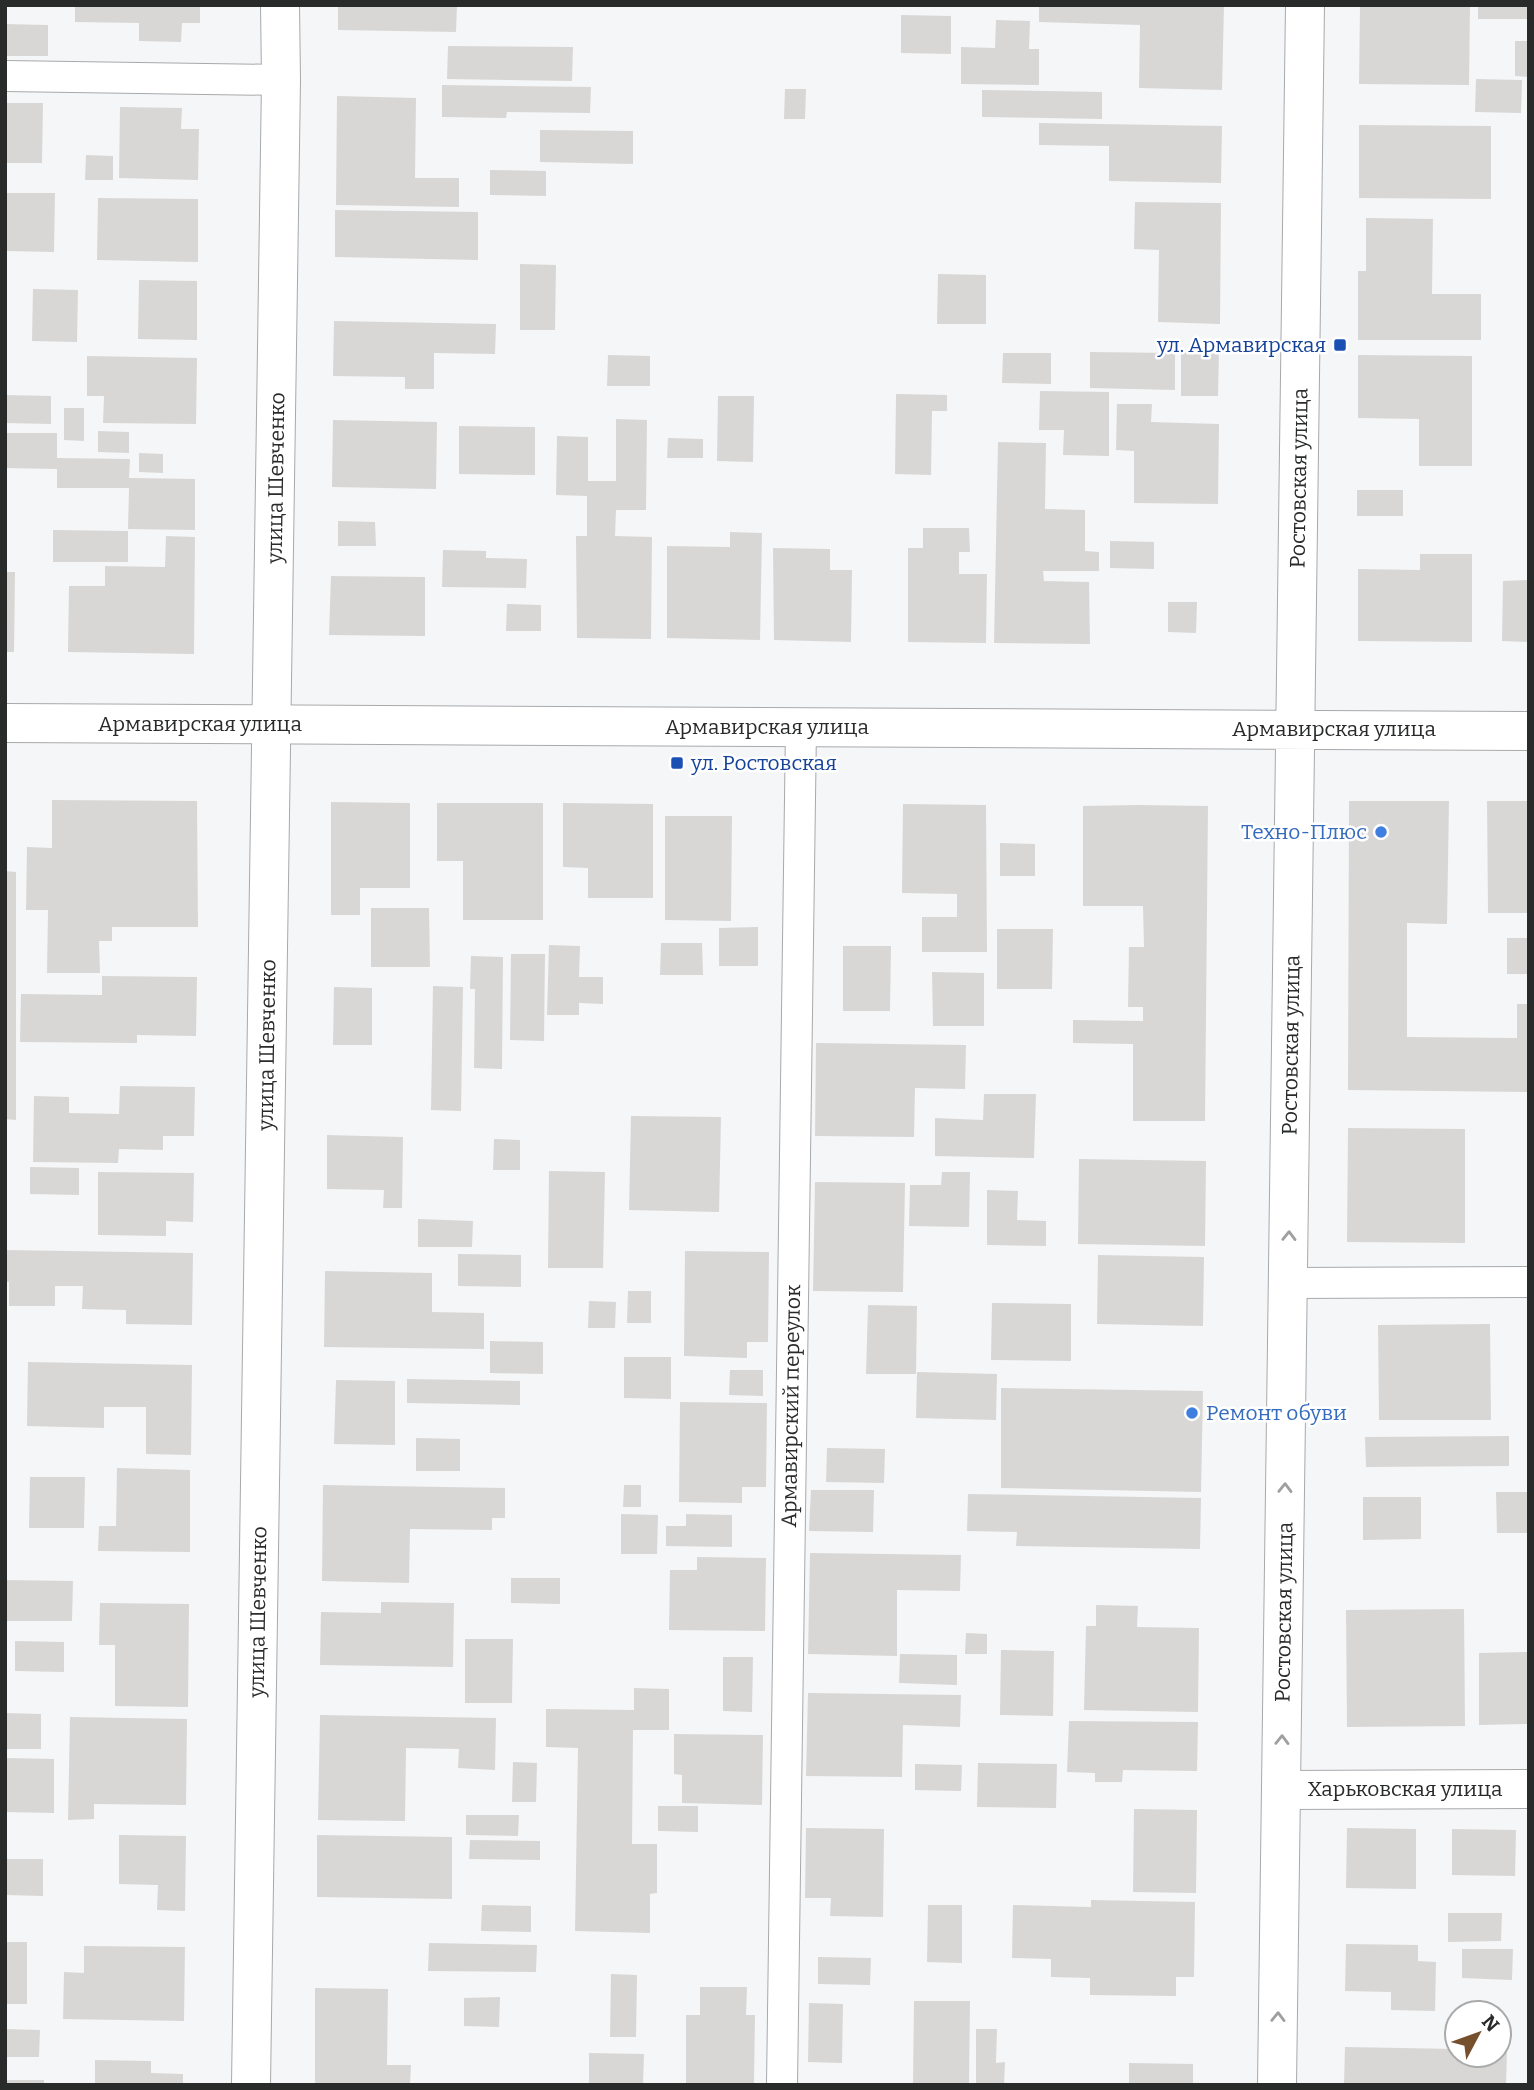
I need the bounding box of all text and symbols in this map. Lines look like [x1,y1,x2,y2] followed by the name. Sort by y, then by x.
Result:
[1156,332,1326,358] place label: ул. Армавирская
[1332,337,1348,353] marker: ул. Армавирская
[1284,387,1314,568] street label: Ростовская улица
[261,392,290,565] street label: улица Шевченко
[98,711,302,737] street label: Армавирская улица
[665,714,869,740] street label: Армавирская улица
[1232,716,1436,742] street label: Армавирская улица
[690,750,837,776] place label: ул. Ростовская
[669,755,685,771] marker: ул. Ростовская
[1241,819,1367,845] place label: Техно-Плюс
[1373,824,1389,840] marker: Техно-Плюс
[1276,954,1306,1135] street label: Ростовская улица
[252,959,281,1132] street label: улица Шевченко
[1281,1230,1296,1241] one-way arrow
[776,1284,806,1528] street label: Армавирский переулок
[1206,1400,1347,1426] place label: Ремонт обуви
[1184,1405,1200,1421] marker: Ремонт обуви
[1278,1482,1293,1493] one-way arrow
[1269,1521,1299,1702] street label: Ростовская улица
[243,1526,272,1699] street label: улица Шевченко
[1274,1734,1290,1745] one-way arrow
[1307,1776,1503,1802] street label: Харьковская улица
[1443,1999,1513,2069] north arrow
[1477,2010,1504,2037] text: N
[1270,2011,1286,2021] one-way arrow

